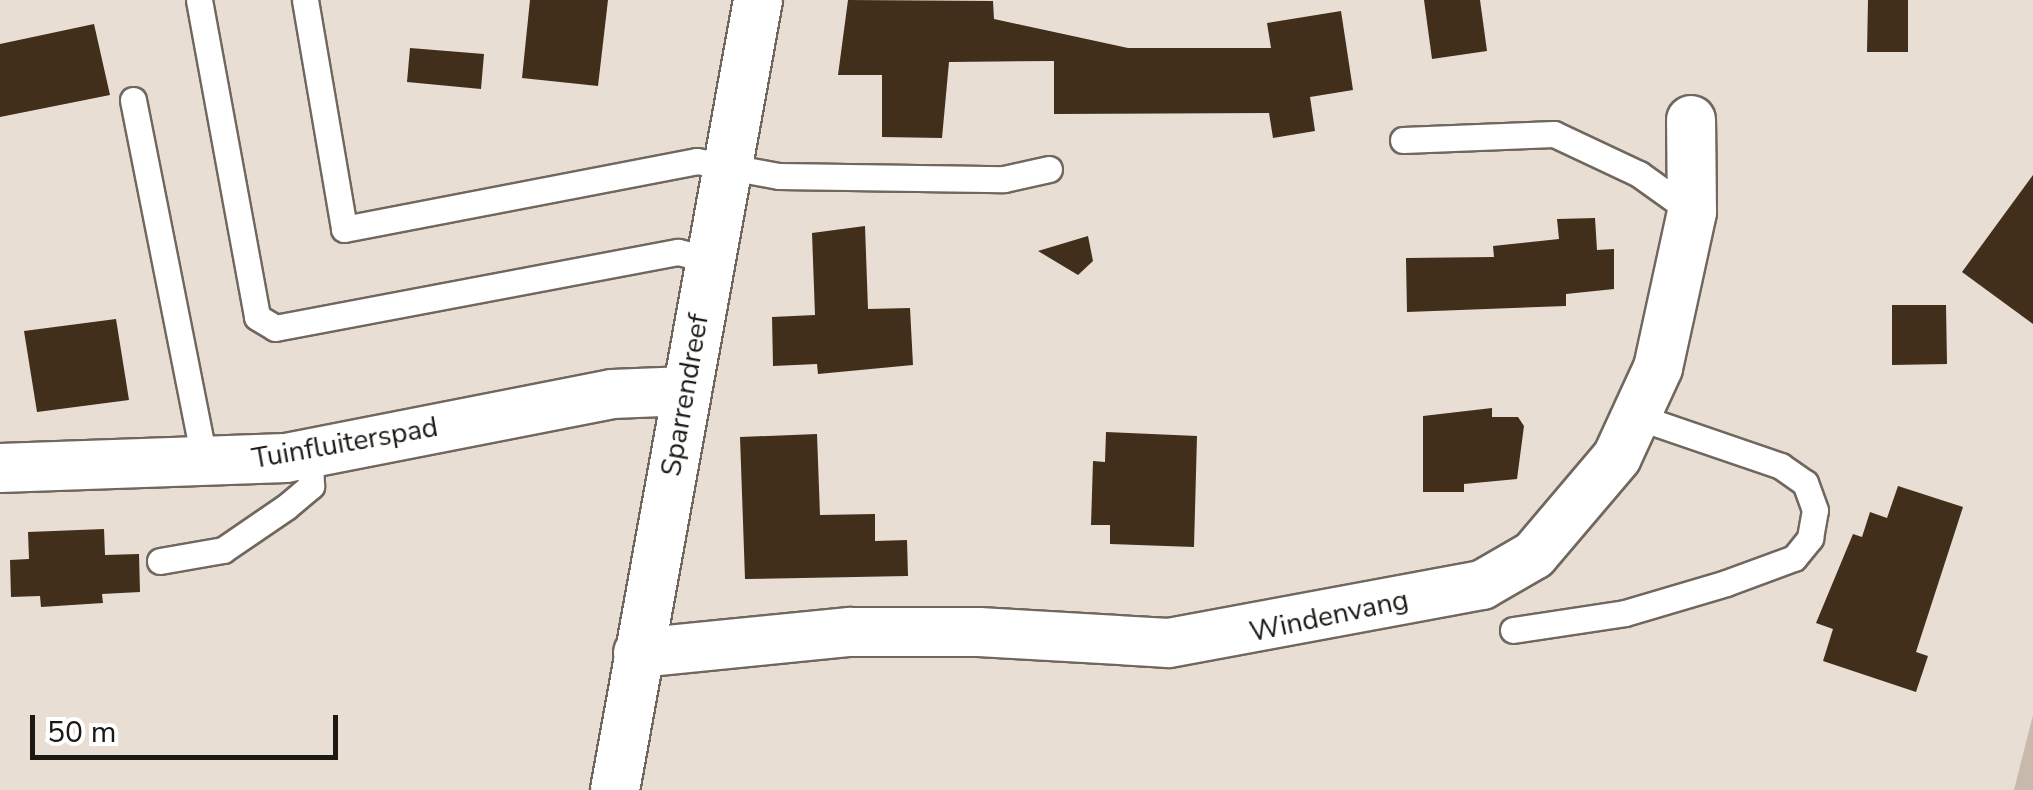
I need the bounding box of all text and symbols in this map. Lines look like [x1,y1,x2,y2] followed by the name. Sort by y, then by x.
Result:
[654,311,716,479] street label: Sparrendreef
[249,410,441,476] street label: Tuinfluiterspad
[1247,583,1411,649] street label: Windenvang
[35,695,342,757] scale bar
[47,712,116,753] text: 50 m

